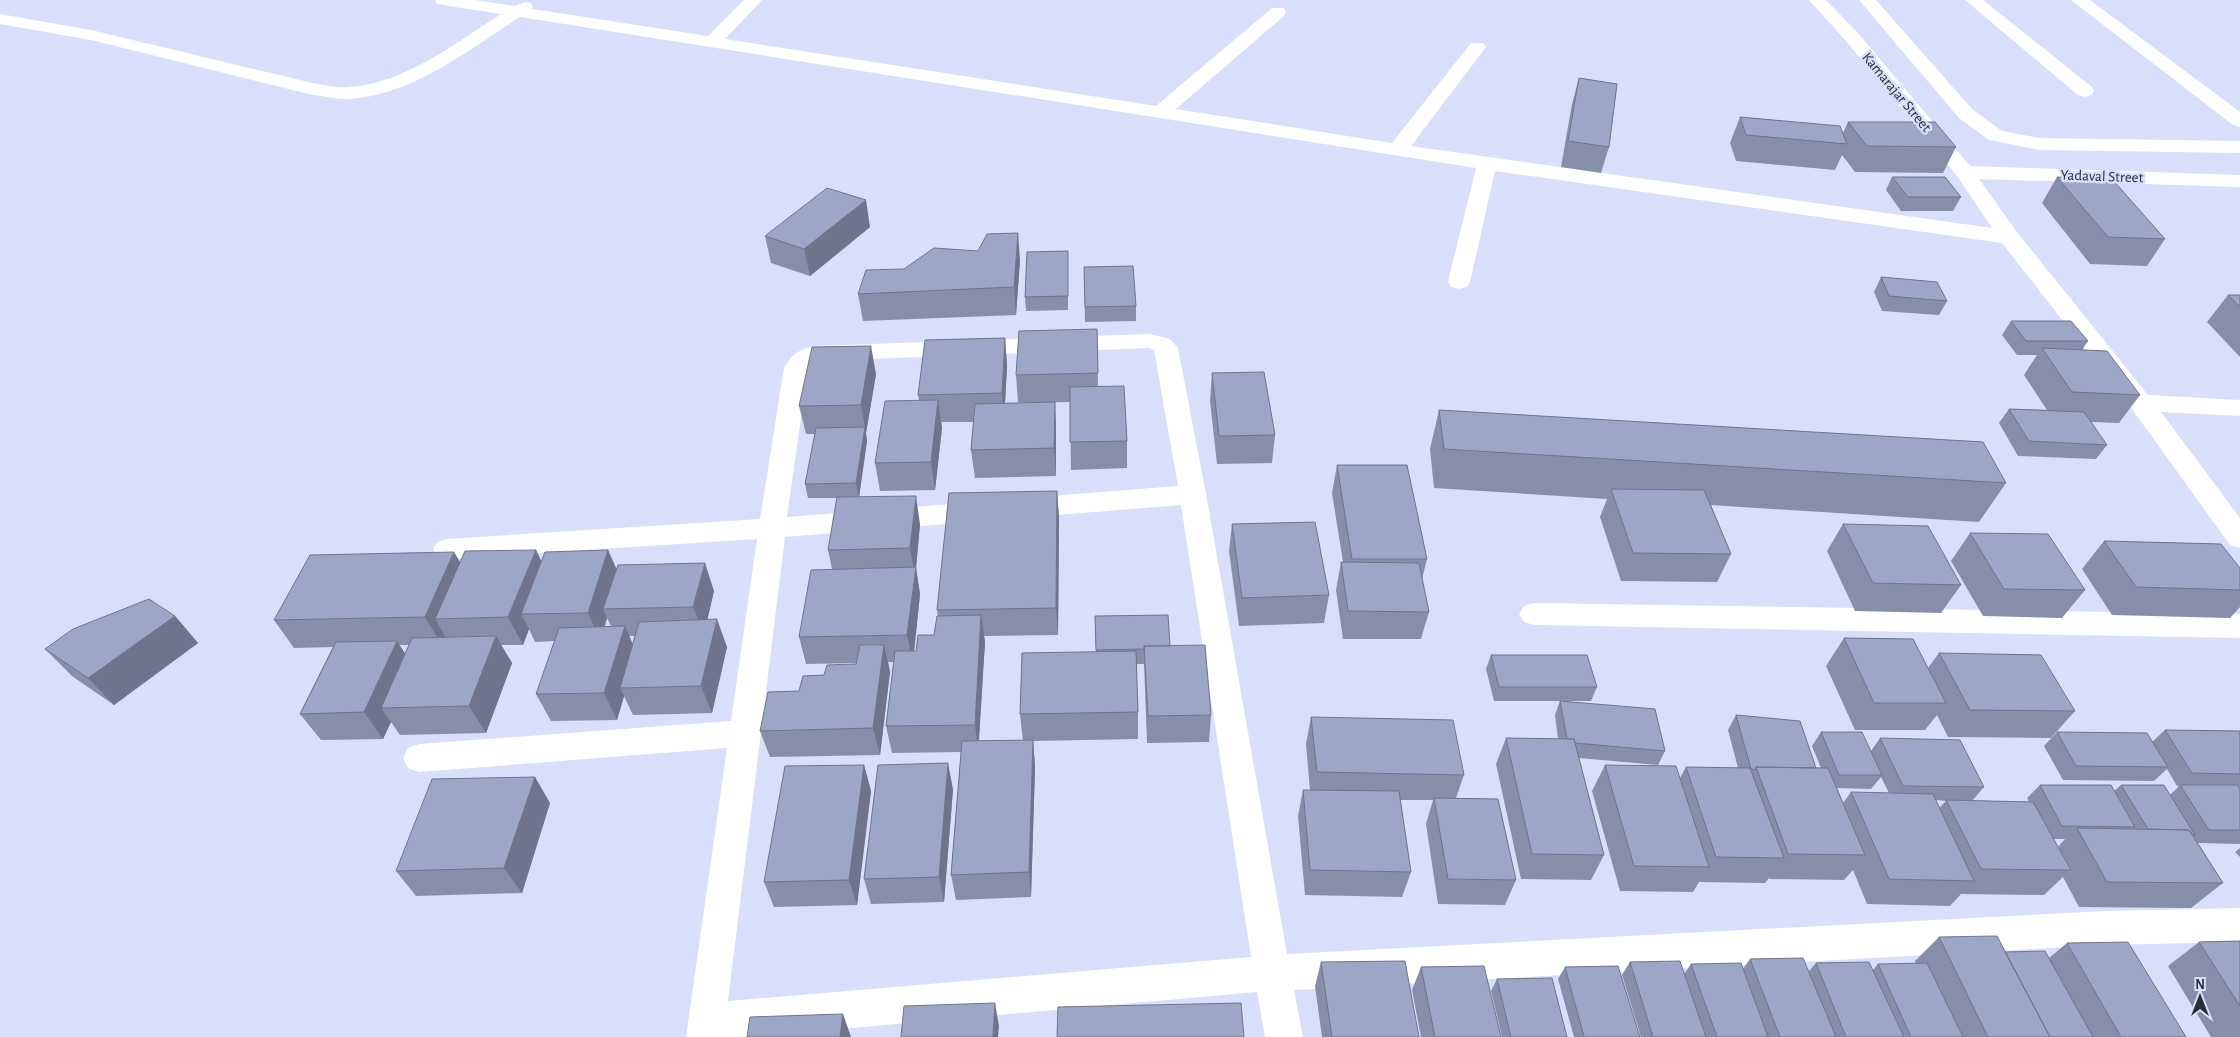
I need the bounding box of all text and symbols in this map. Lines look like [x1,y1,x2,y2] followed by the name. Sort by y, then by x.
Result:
[1859,50,1934,135] street label: Kamarajar Street
[2060,168,2144,185] street label: Yadaval Street
[2175,972,2225,1022] north arrow
[2195,978,2205,992] text: N

